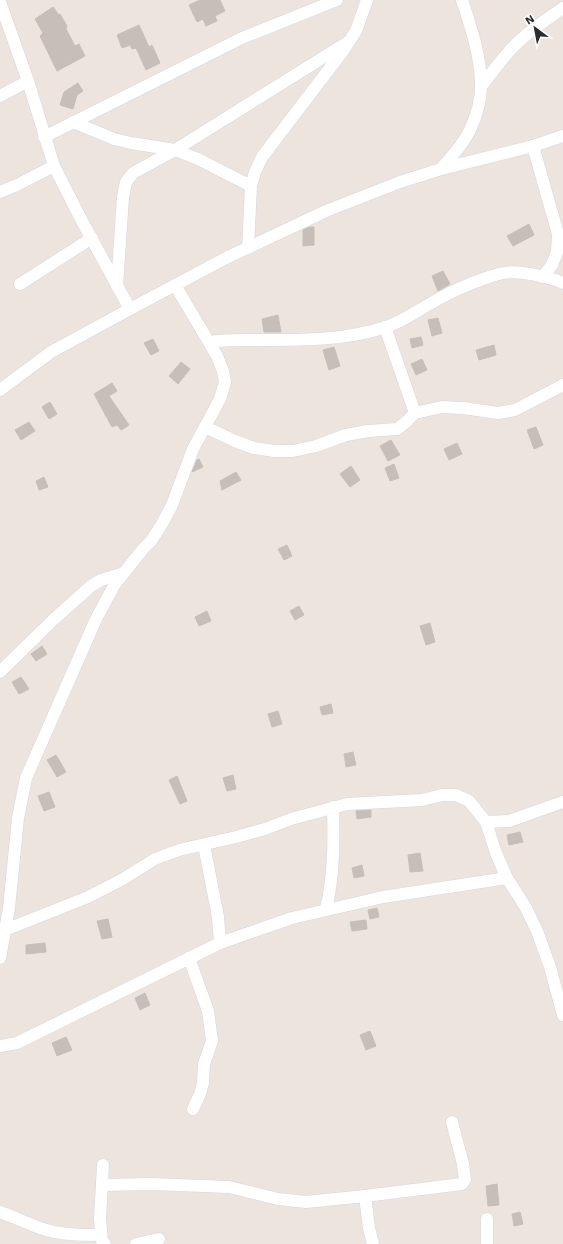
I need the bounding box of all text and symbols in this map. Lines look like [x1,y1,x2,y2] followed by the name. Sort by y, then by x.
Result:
[515,8,555,48] north arrow
[523,12,537,28] text: N

